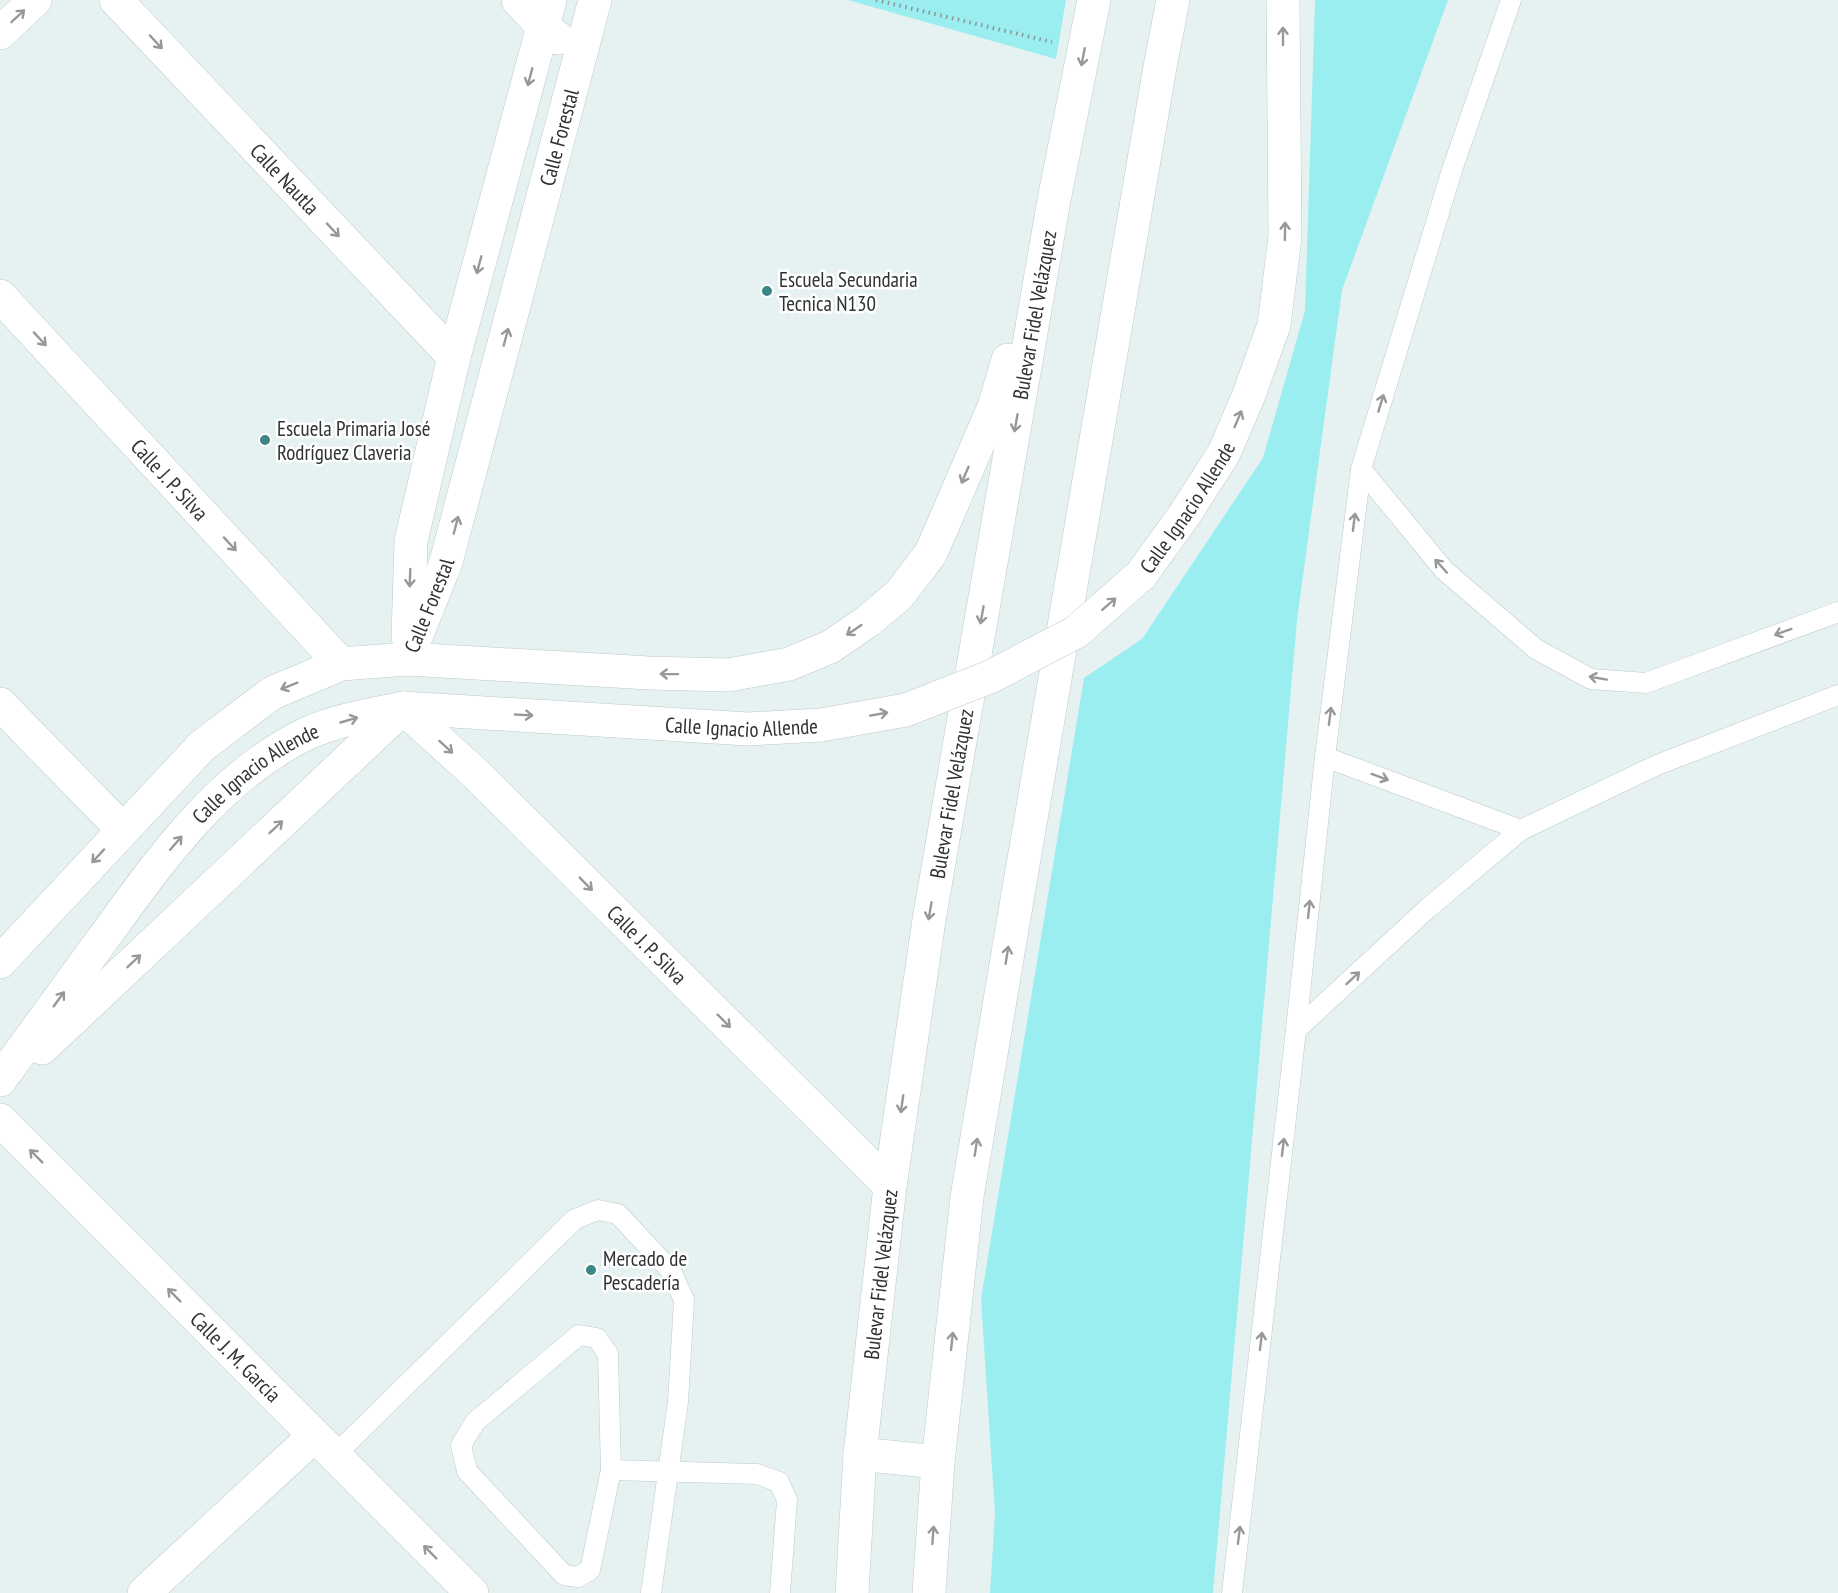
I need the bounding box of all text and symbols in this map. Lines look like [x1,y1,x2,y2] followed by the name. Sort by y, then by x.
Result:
[10,9,25,24] one-way arrow
[1277,27,1289,47] one-way arrow
[149,35,163,50] one-way arrow
[1077,47,1088,67] one-way arrow
[523,67,535,86] one-way arrow
[533,86,584,189] street label: Calle Forestal
[245,137,325,220] street label: Calle Nautla
[326,222,341,237] one-way arrow
[1279,222,1290,242] one-way arrow
[1006,228,1062,401] street label: Bulevar Fidel Velázquez
[473,255,484,274] one-way arrow
[779,266,918,317] place label: Escuela Secundaria Tecnica N130
[760,284,774,298] marker: Escuela Secundaria Tecnica N130
[501,328,512,347] one-way arrow
[33,331,47,346] one-way arrow
[1376,394,1387,413] one-way arrow
[1233,410,1244,429] one-way arrow
[1010,413,1021,433] one-way arrow
[277,415,430,466] place label: Escuela Primaria José Rodríguez Claveria
[125,433,214,526] street label: Calle J. P. Silva
[258,433,272,447] marker: Escuela Primaria José Rodríguez Claveria
[1133,438,1241,578] street label: Calle Ignacio Allende
[959,465,970,484] one-way arrow
[1349,513,1360,532] one-way arrow
[451,516,462,535] one-way arrow
[222,536,237,551] one-way arrow
[398,556,460,656] street label: Calle Forestal
[1434,559,1448,574] one-way arrow
[404,567,416,587] one-way arrow
[1101,597,1117,610] one-way arrow
[976,605,987,625] one-way arrow
[846,625,863,637] one-way arrow
[1774,627,1793,638] one-way arrow
[659,668,679,679] one-way arrow
[1589,672,1608,683] one-way arrow
[281,681,299,692] one-way arrow
[1325,706,1336,726] one-way arrow
[923,707,979,880] street label: Bulevar Fidel Velázquez
[514,709,534,720] one-way arrow
[868,709,888,720] one-way arrow
[664,710,818,743] street label: Calle Ignacio Allende
[339,714,358,726] one-way arrow
[186,717,322,829] street label: Calle Ignacio Allende
[438,740,453,754] one-way arrow
[1370,772,1389,783] one-way arrow
[269,820,284,834] one-way arrow
[170,835,183,851] one-way arrow
[91,848,105,863] one-way arrow
[578,876,593,891] one-way arrow
[602,899,693,990] street label: Calle J. P. Silva
[1304,900,1315,920] one-way arrow
[925,901,936,920] one-way arrow
[1002,945,1013,965] one-way arrow
[127,953,142,968] one-way arrow
[1345,971,1360,985] one-way arrow
[53,991,65,1007] one-way arrow
[716,1014,731,1028] one-way arrow
[897,1094,908,1113] one-way arrow
[970,1138,981,1157] one-way arrow
[1278,1138,1289,1158] one-way arrow
[29,1149,44,1164] one-way arrow
[857,1188,903,1361] street label: Bulevar Fidel Velázquez
[603,1245,687,1296] place label: Mercado de Pescadería
[584,1263,598,1277] marker: Mercado de Pescadería
[166,1287,181,1302] one-way arrow
[185,1305,287,1408] street label: Calle J. M. García
[947,1331,958,1351] one-way arrow
[1256,1332,1267,1352] one-way arrow
[928,1525,939,1545] one-way arrow
[1234,1525,1245,1545] one-way arrow
[423,1544,438,1559] one-way arrow

